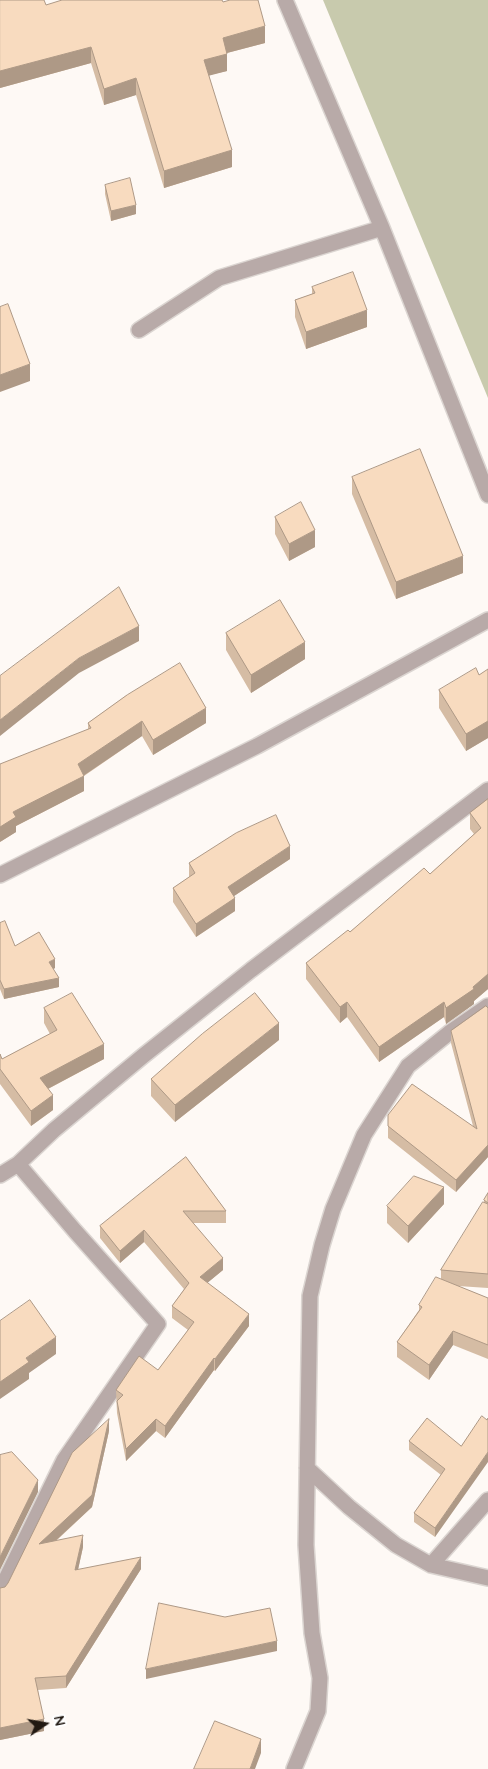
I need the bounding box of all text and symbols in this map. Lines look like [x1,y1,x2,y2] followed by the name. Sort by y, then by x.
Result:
[20,1699,70,1749] north arrow
[50,1714,70,1728] text: N

